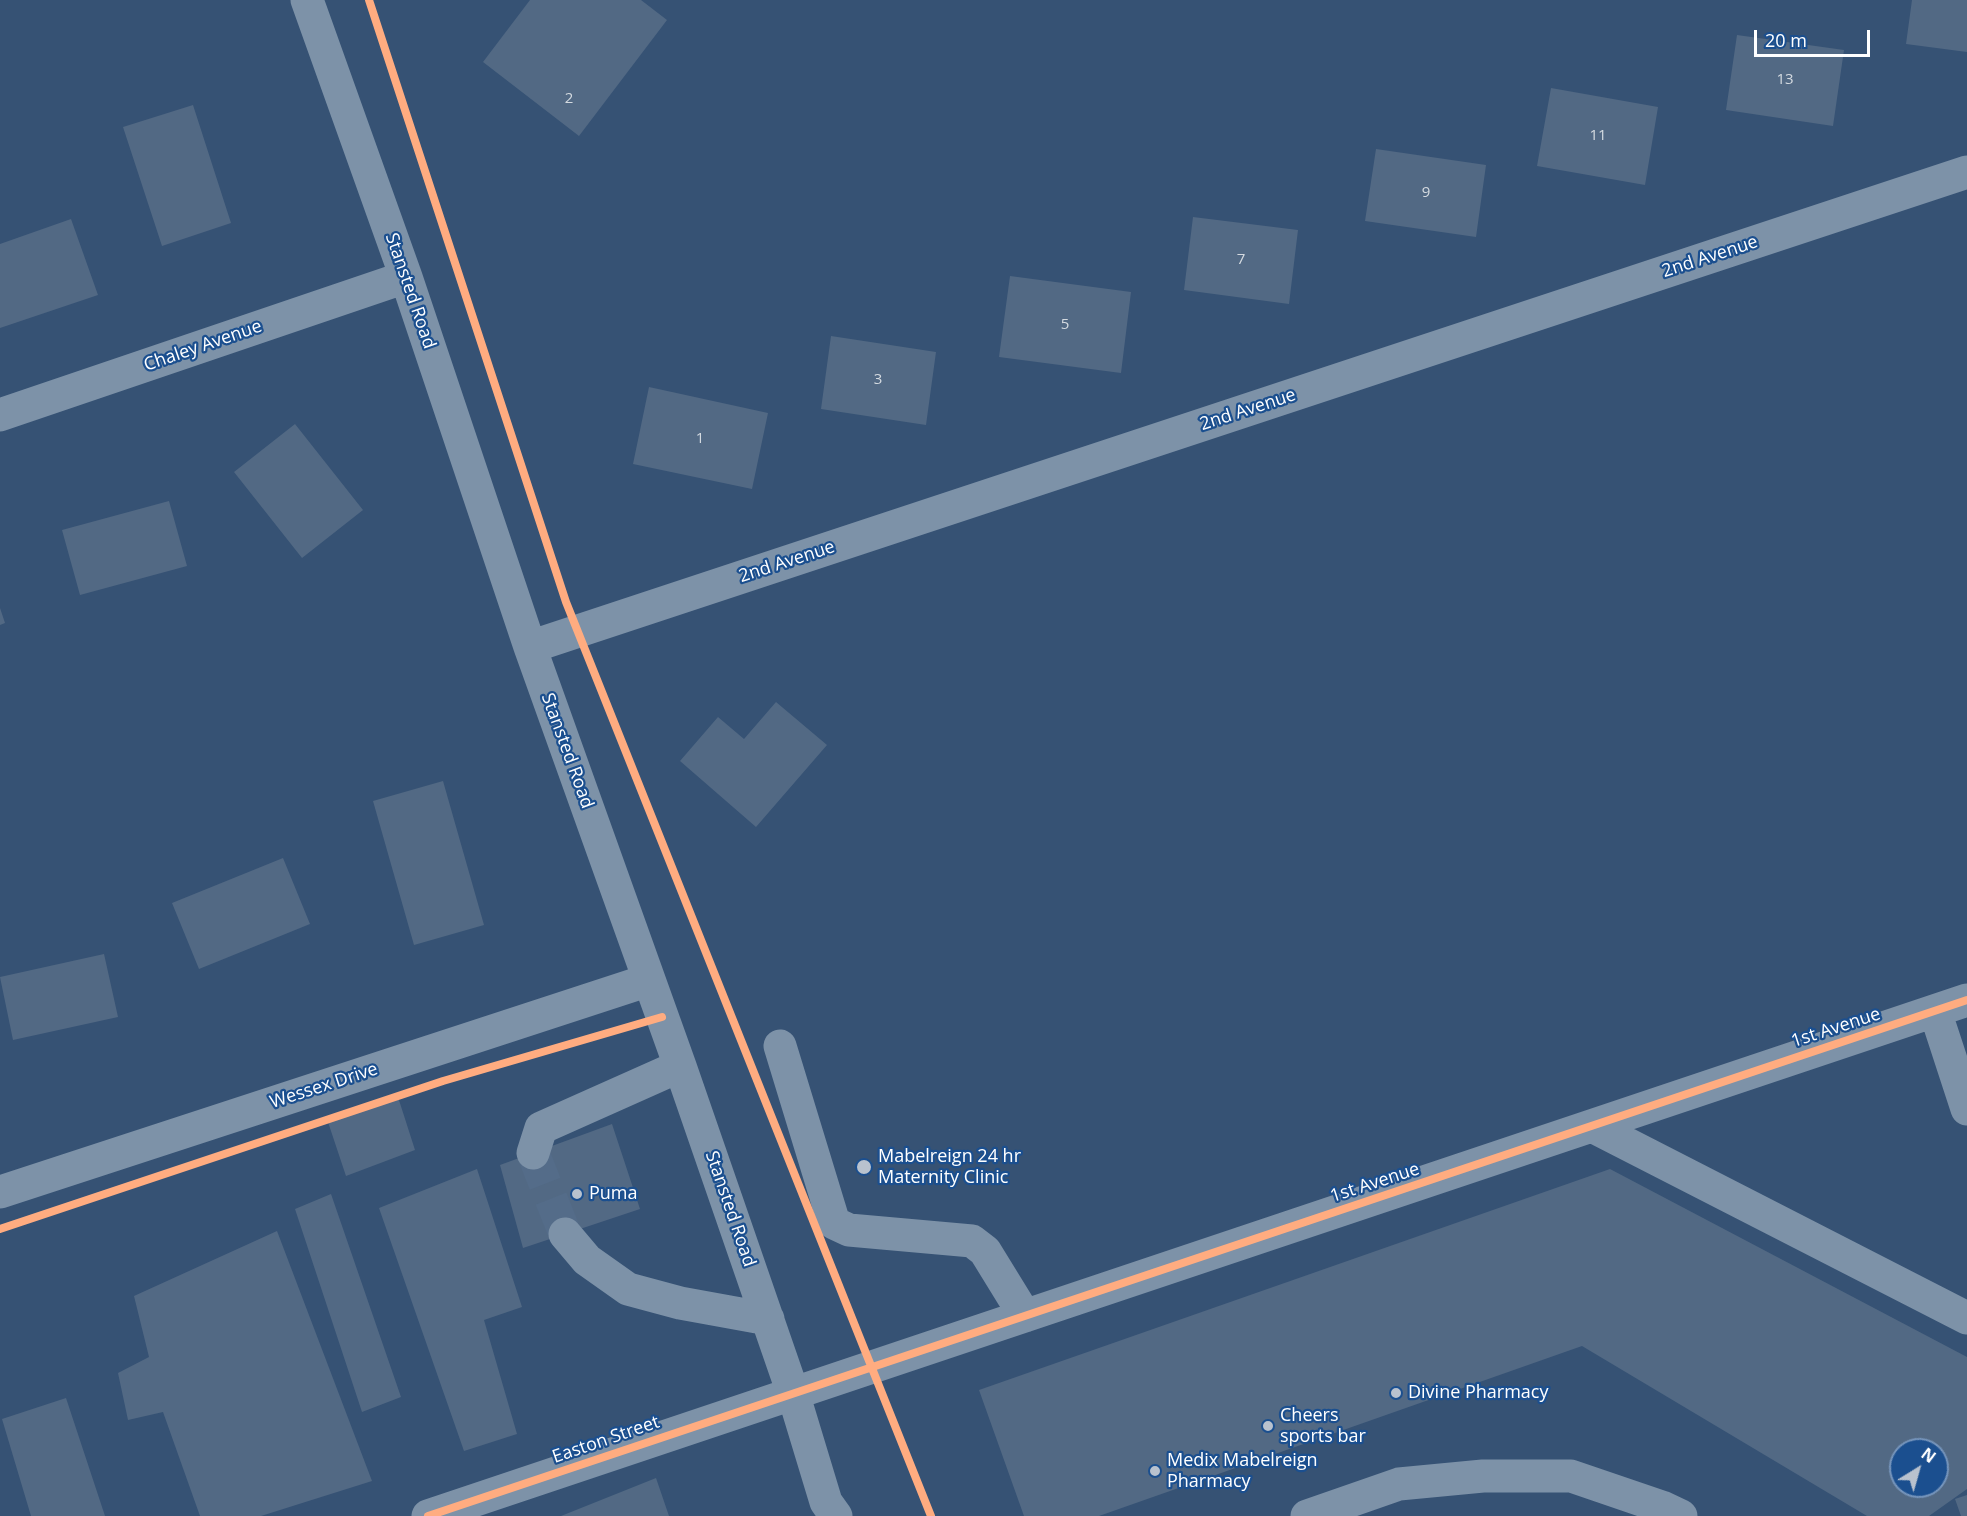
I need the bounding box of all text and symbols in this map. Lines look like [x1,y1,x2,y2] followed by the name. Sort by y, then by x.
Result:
[1757,18,1872,56] scale bar
[1765,28,1807,52] text: 20 m
[1776,71,1794,89] house number: 13
[565,90,573,108] house number: 2
[1589,127,1607,145] house number: 11
[1422,184,1430,202] house number: 9
[380,230,440,352] street label: Stansted Road
[1659,231,1761,283] street label: 2nd Avenue
[1237,251,1245,269] house number: 7
[141,316,265,376] street label: Chaley Avenue
[1061,316,1069,334] house number: 5
[874,371,882,389] house number: 3
[1197,384,1299,436] street label: 2nd Avenue
[696,430,704,448] house number: 1
[736,536,838,588] street label: 2nd Avenue
[536,690,598,812] street label: Stansted Road
[1789,1003,1883,1053] street label: 1st Avenue
[267,1058,381,1114] street label: Wessex Drive
[878,1146,1021,1188] place label: Mabelreign 24 hr Maternity Clinic
[700,1148,760,1270] street label: Stansted Road
[855,1158,873,1176] marker: Mabelreign 24 hr Maternity Clinic
[1328,1158,1422,1208] street label: 1st Avenue
[589,1183,638,1205] place label: Puma
[570,1187,584,1201] marker: Puma
[1408,1382,1548,1404] place label: Divine Pharmacy
[1389,1386,1403,1400] marker: Divine Pharmacy
[1280,1405,1366,1448] place label: Cheers sports bar
[550,1412,662,1468] street label: Easton Street
[1261,1419,1275,1433] marker: Cheers sports bar
[1889,1438,1949,1498] north arrow
[1917,1443,1940,1468] text: N
[1167,1450,1318,1492] place label: Medix Mabelreign Pharmacy
[1148,1464,1162,1478] marker: Medix Mabelreign Pharmacy

